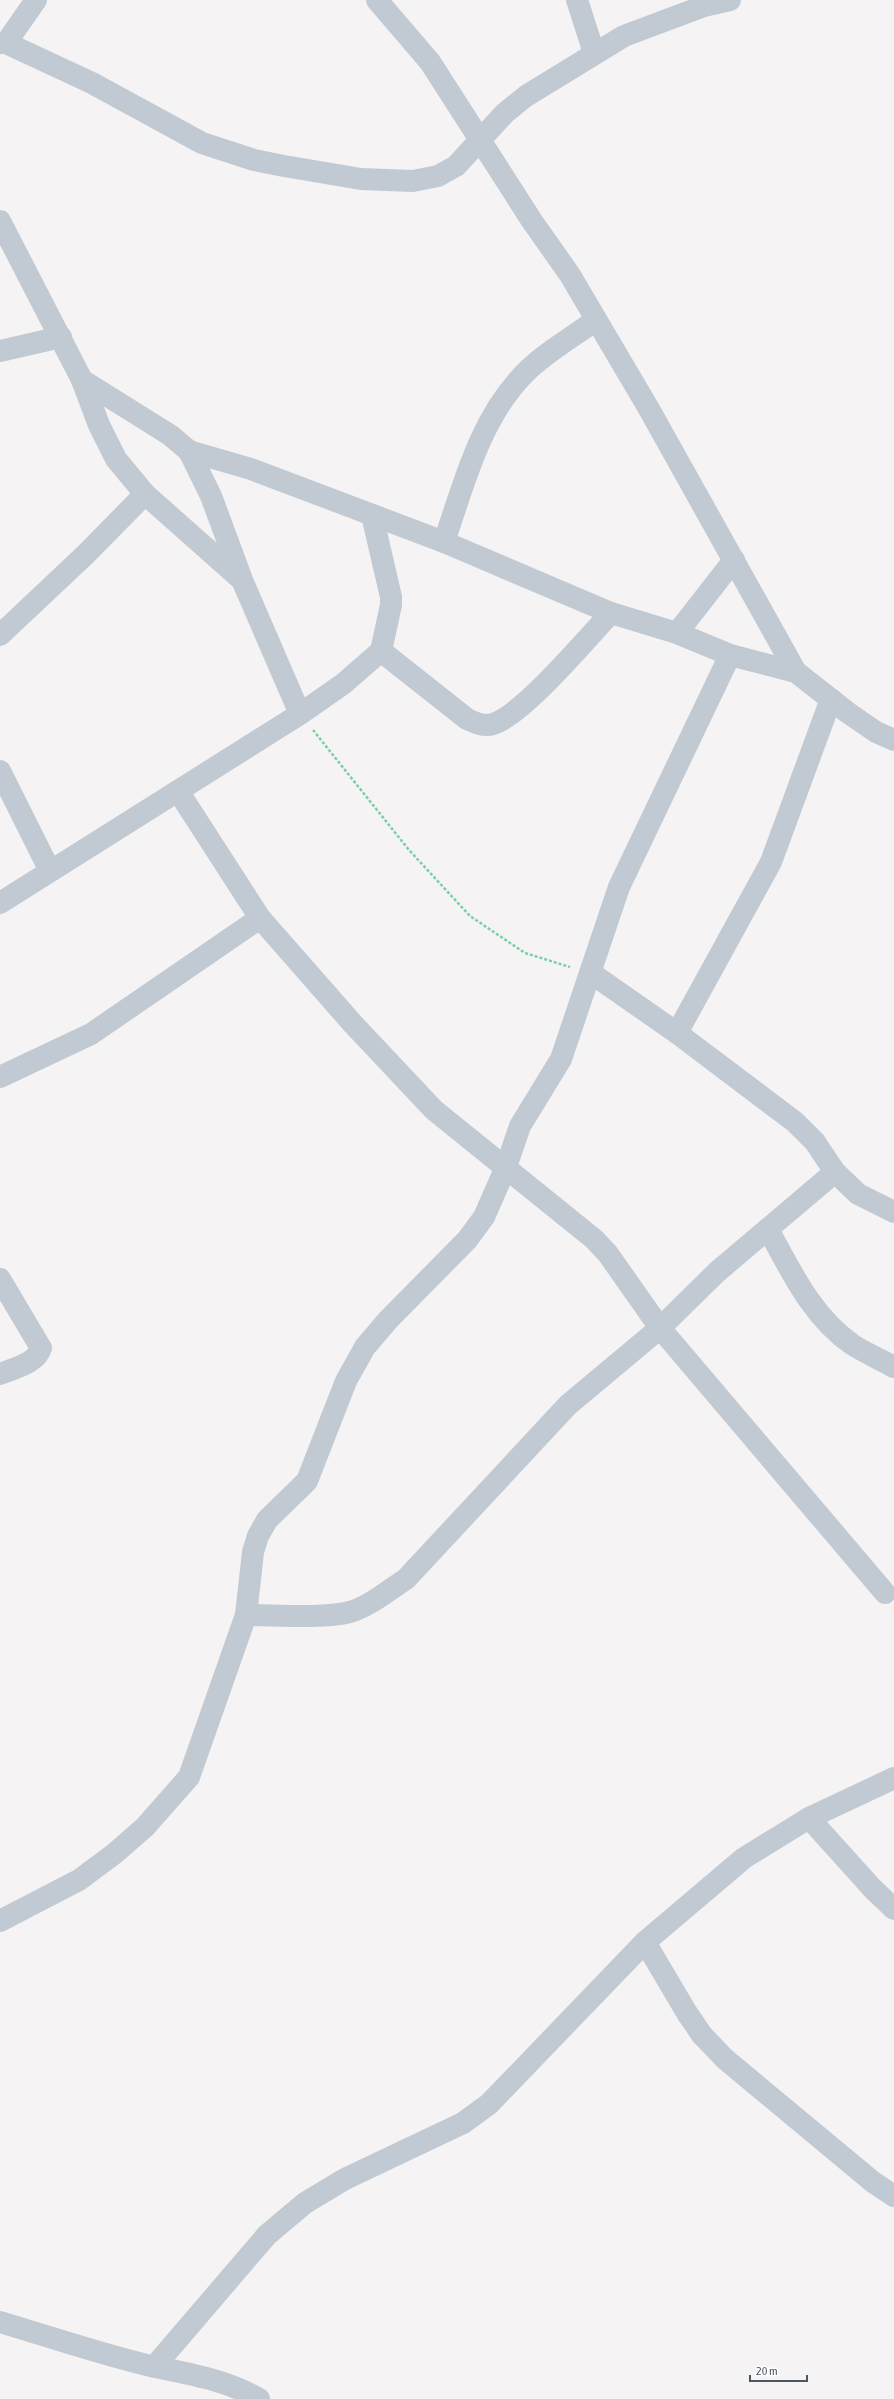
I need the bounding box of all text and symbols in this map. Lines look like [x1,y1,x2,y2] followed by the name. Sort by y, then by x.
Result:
[750,2357,807,2383] scale bar
[756,2364,778,2378] text: 20 m

